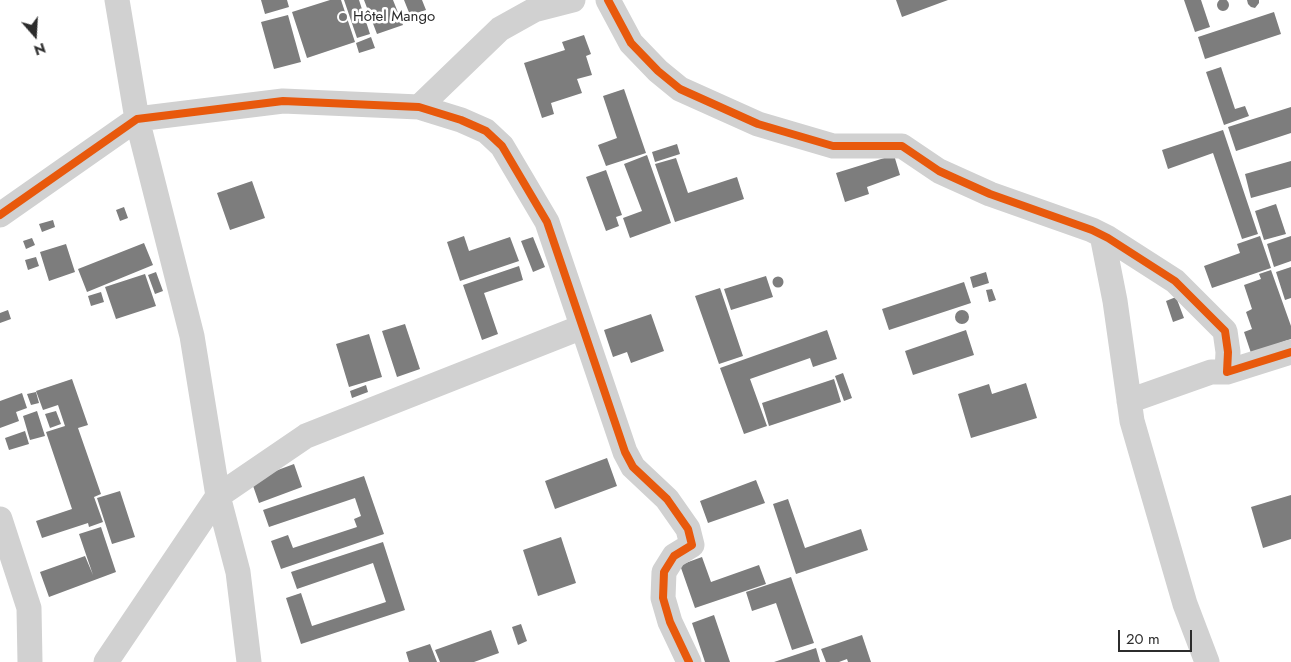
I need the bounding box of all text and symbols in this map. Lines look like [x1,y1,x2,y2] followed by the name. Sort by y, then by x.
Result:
[353,8,435,26] place label: Hôtel Mango
[10,10,60,60] north arrow
[337,11,349,23] marker: Hôtel Mango
[31,38,48,60] text: N
[1121,620,1195,652] scale bar
[1126,628,1160,650] text: 20 m

